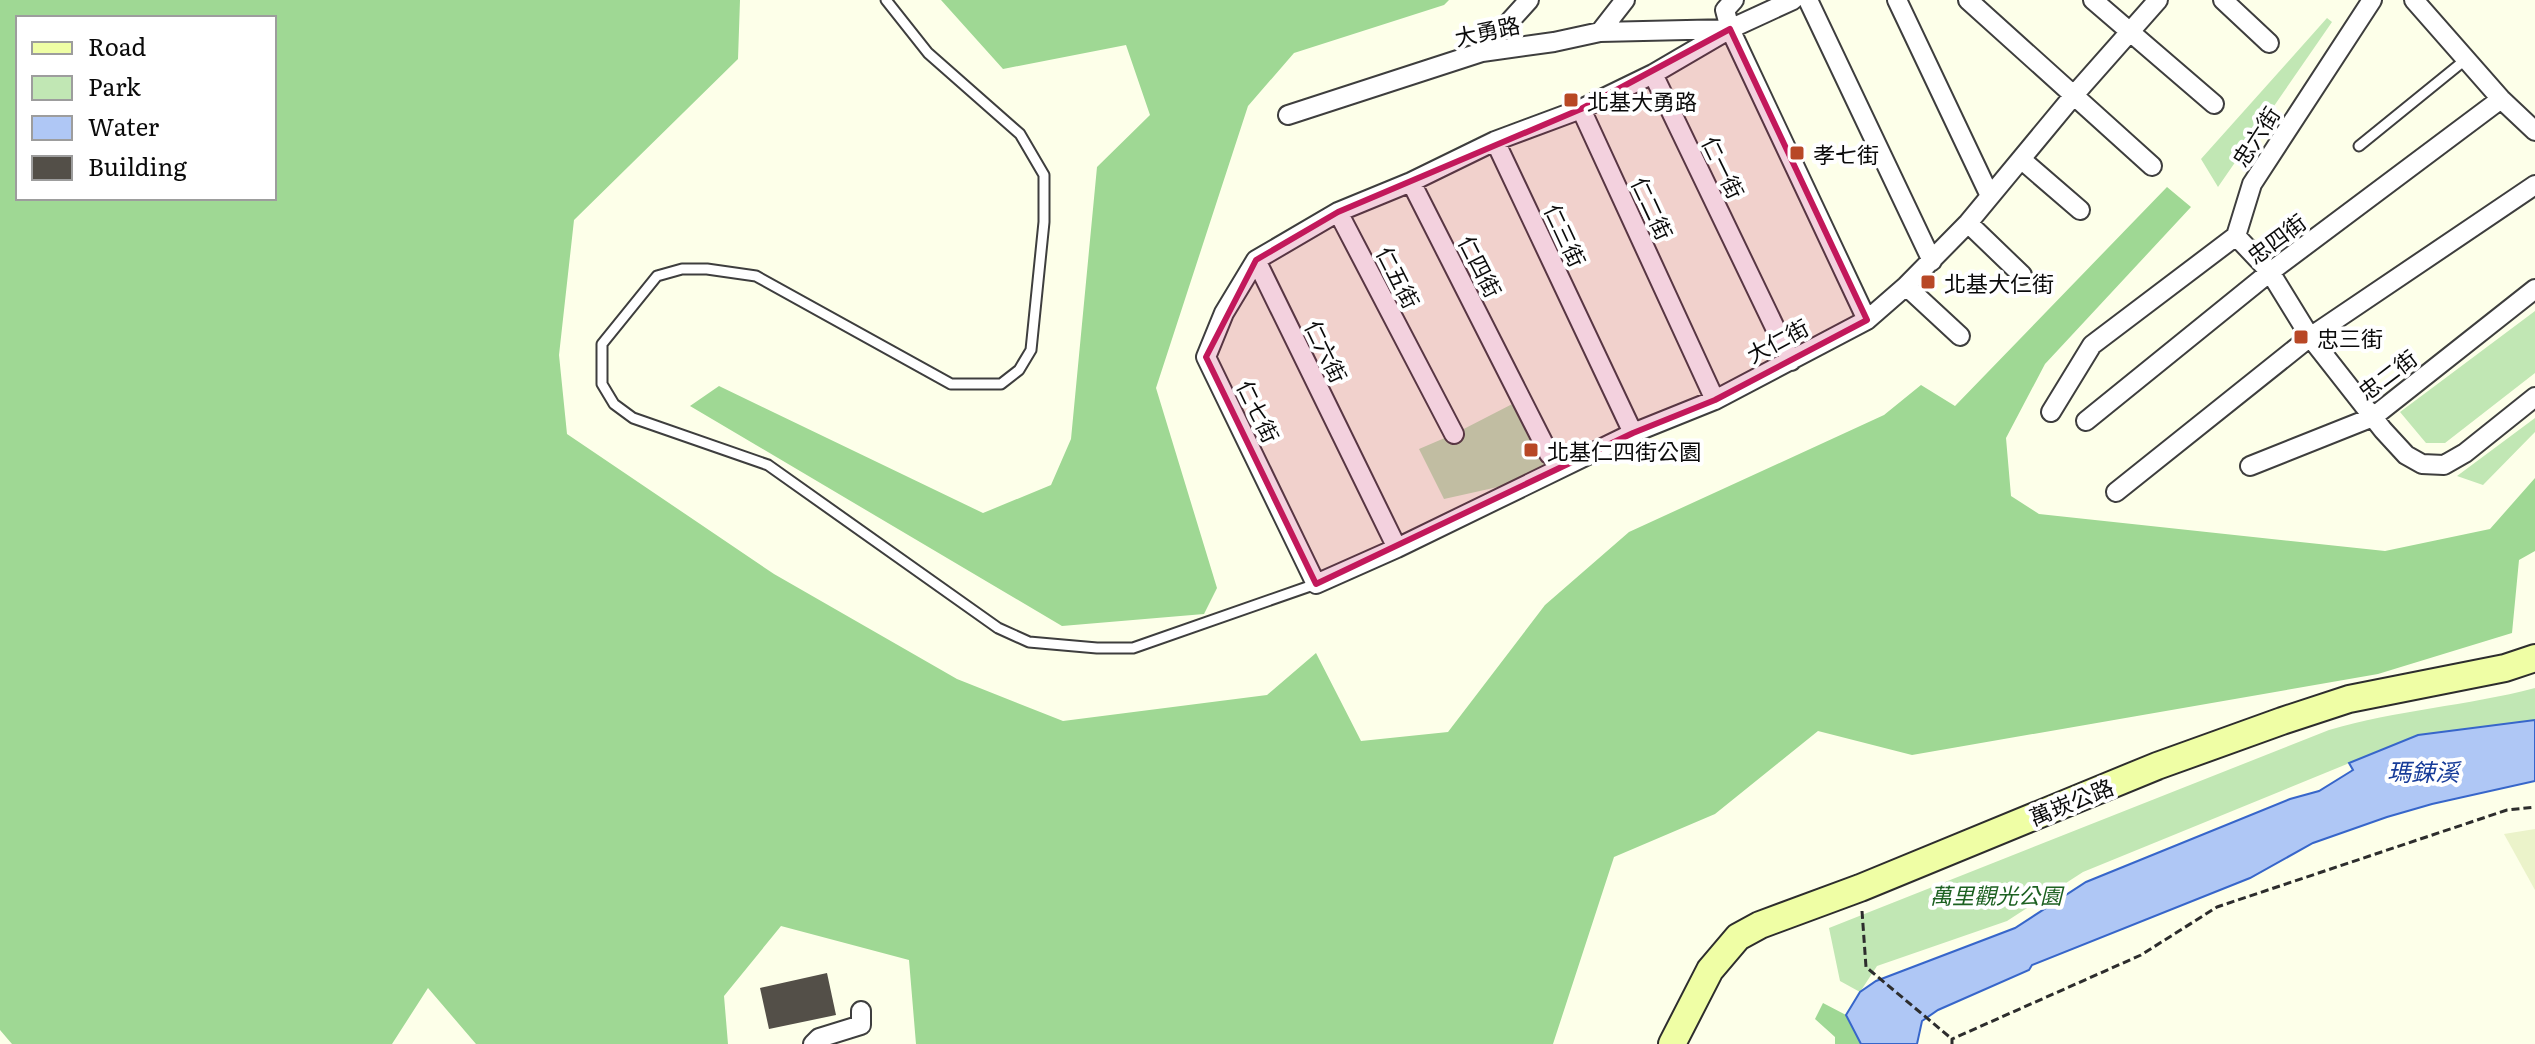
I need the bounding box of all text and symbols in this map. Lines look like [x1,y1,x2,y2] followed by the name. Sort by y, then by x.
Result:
[1451,7,1523,53] street label: 大勇路
[16,16,276,200] legend
[88,28,147,63] text: Road
[88,68,141,103] text: Park
[1587,84,1697,117] place label: 北基大勇路
[1562,91,1580,109] marker: 北基大勇路
[2223,99,2287,173] street label: 忠六街
[88,108,160,143] text: Water
[1695,130,1753,204] street label: 仁一街
[1813,137,1879,170] place label: 孝七街
[1788,144,1806,162] marker: 孝七街
[88,148,187,183] text: Building
[1624,171,1682,245] street label: 仁二街
[1537,198,1595,272] street label: 仁三街
[2240,205,2312,271] street label: 忠四街
[1451,229,1511,303] street label: 仁四街
[1369,240,1429,314] street label: 仁五街
[1944,266,2054,299] place label: 北基大仁街
[1919,273,1937,291] marker: 北基大仁街
[1740,310,1814,370] street label: 大仁街
[1298,314,1356,388] street label: 仁六街
[2317,321,2383,354] place label: 忠三街
[2292,328,2310,346] marker: 忠三街
[2351,341,2423,407] street label: 忠二街
[1230,374,1288,448] street label: 仁七街
[1547,434,1701,467] place label: 北基仁四街公園
[1522,441,1540,459] marker: 北基仁四街公園
[2387,753,2462,788] water label: 瑪鋉溪
[2024,769,2118,833] street label: 萬崁公路
[1930,878,2065,911] park label: 萬里觀光公園

